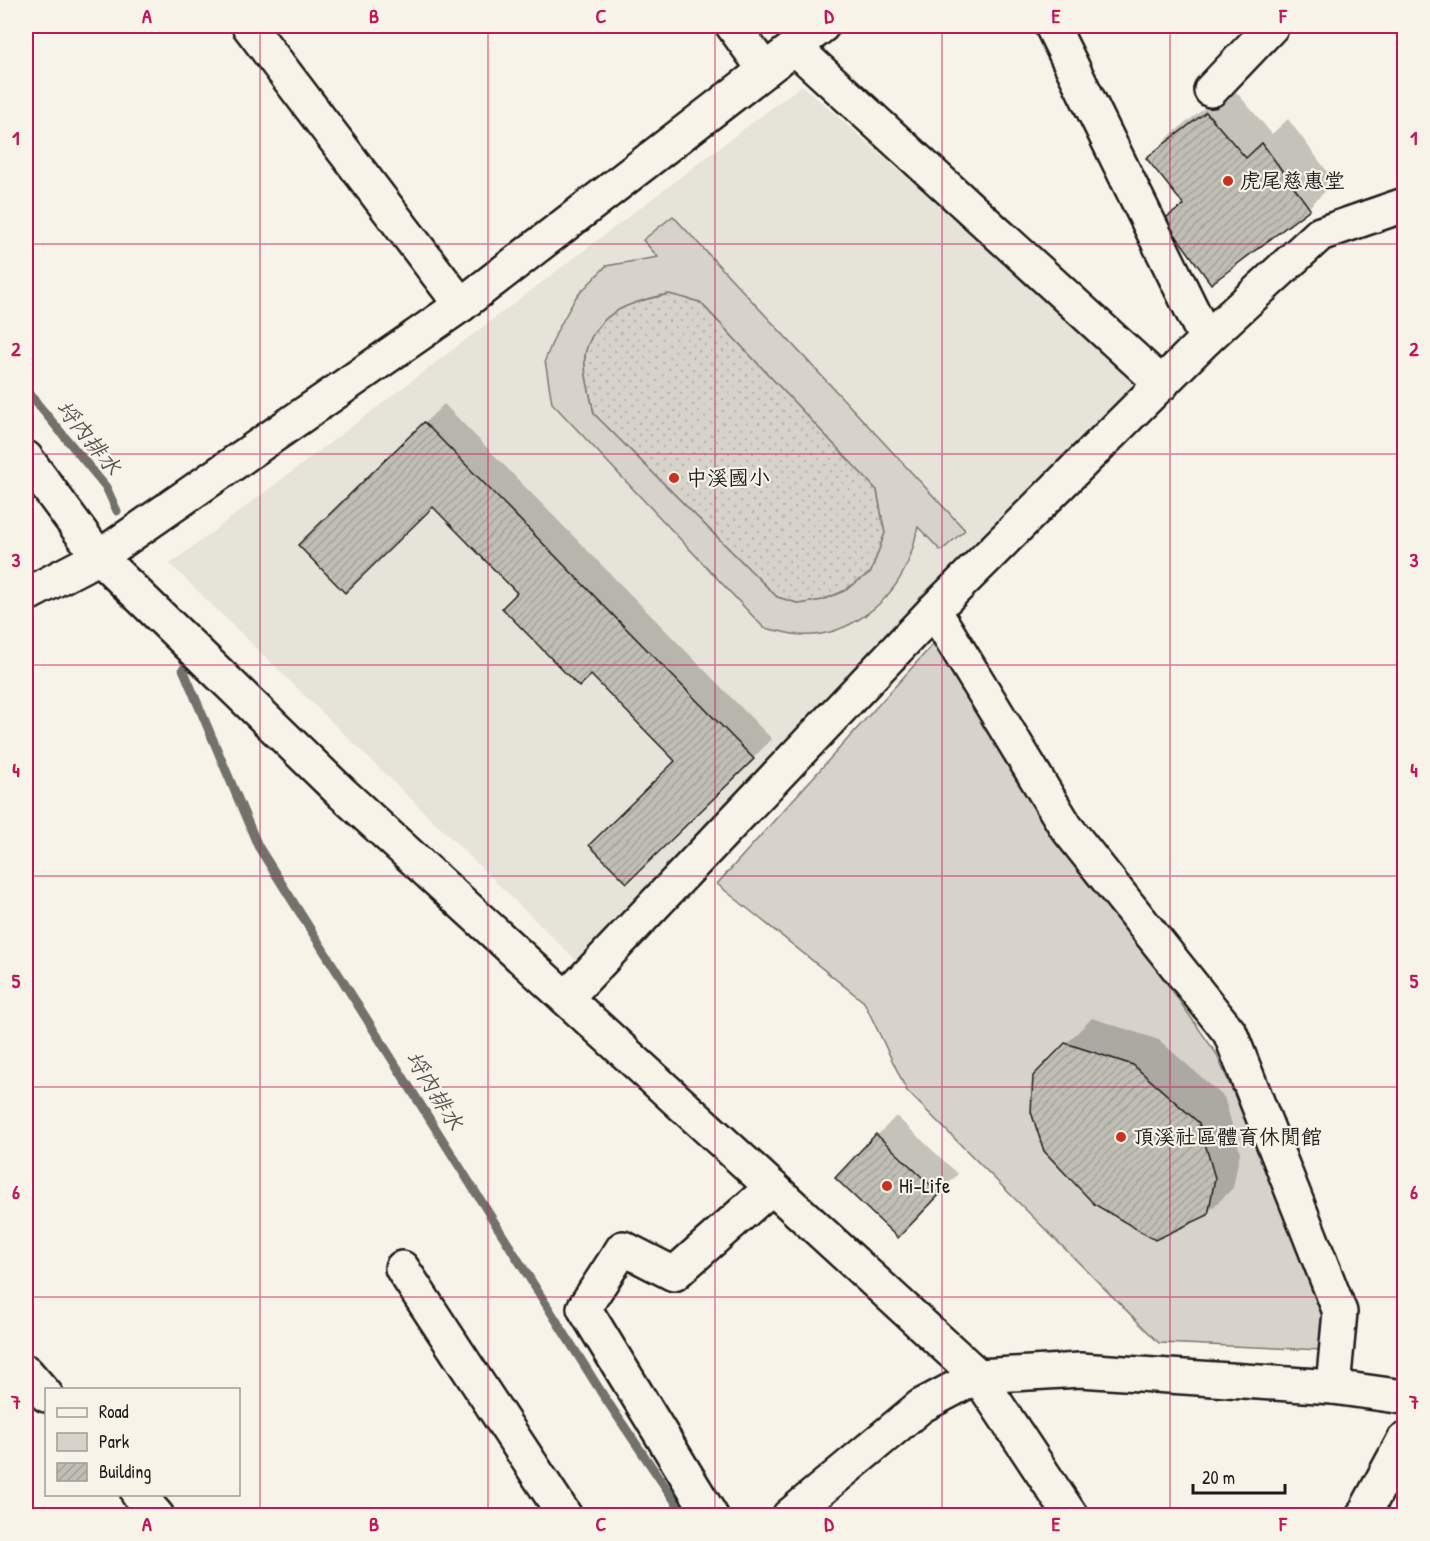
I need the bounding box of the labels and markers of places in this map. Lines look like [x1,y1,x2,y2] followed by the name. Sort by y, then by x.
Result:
[1240,166,1345,195] place label: 虎尾慈惠堂
[1221,174,1235,188] marker: 虎尾慈惠堂
[686,463,770,492] place label: 中溪國小
[667,471,681,485] marker: 中溪國小
[1133,1122,1322,1151] place label: 頂溪社區體育休閒館
[1114,1130,1128,1144] marker: 頂溪社區體育休閒館
[899,1171,950,1200] place label: Hi-Life
[880,1179,894,1193] marker: Hi-Life

